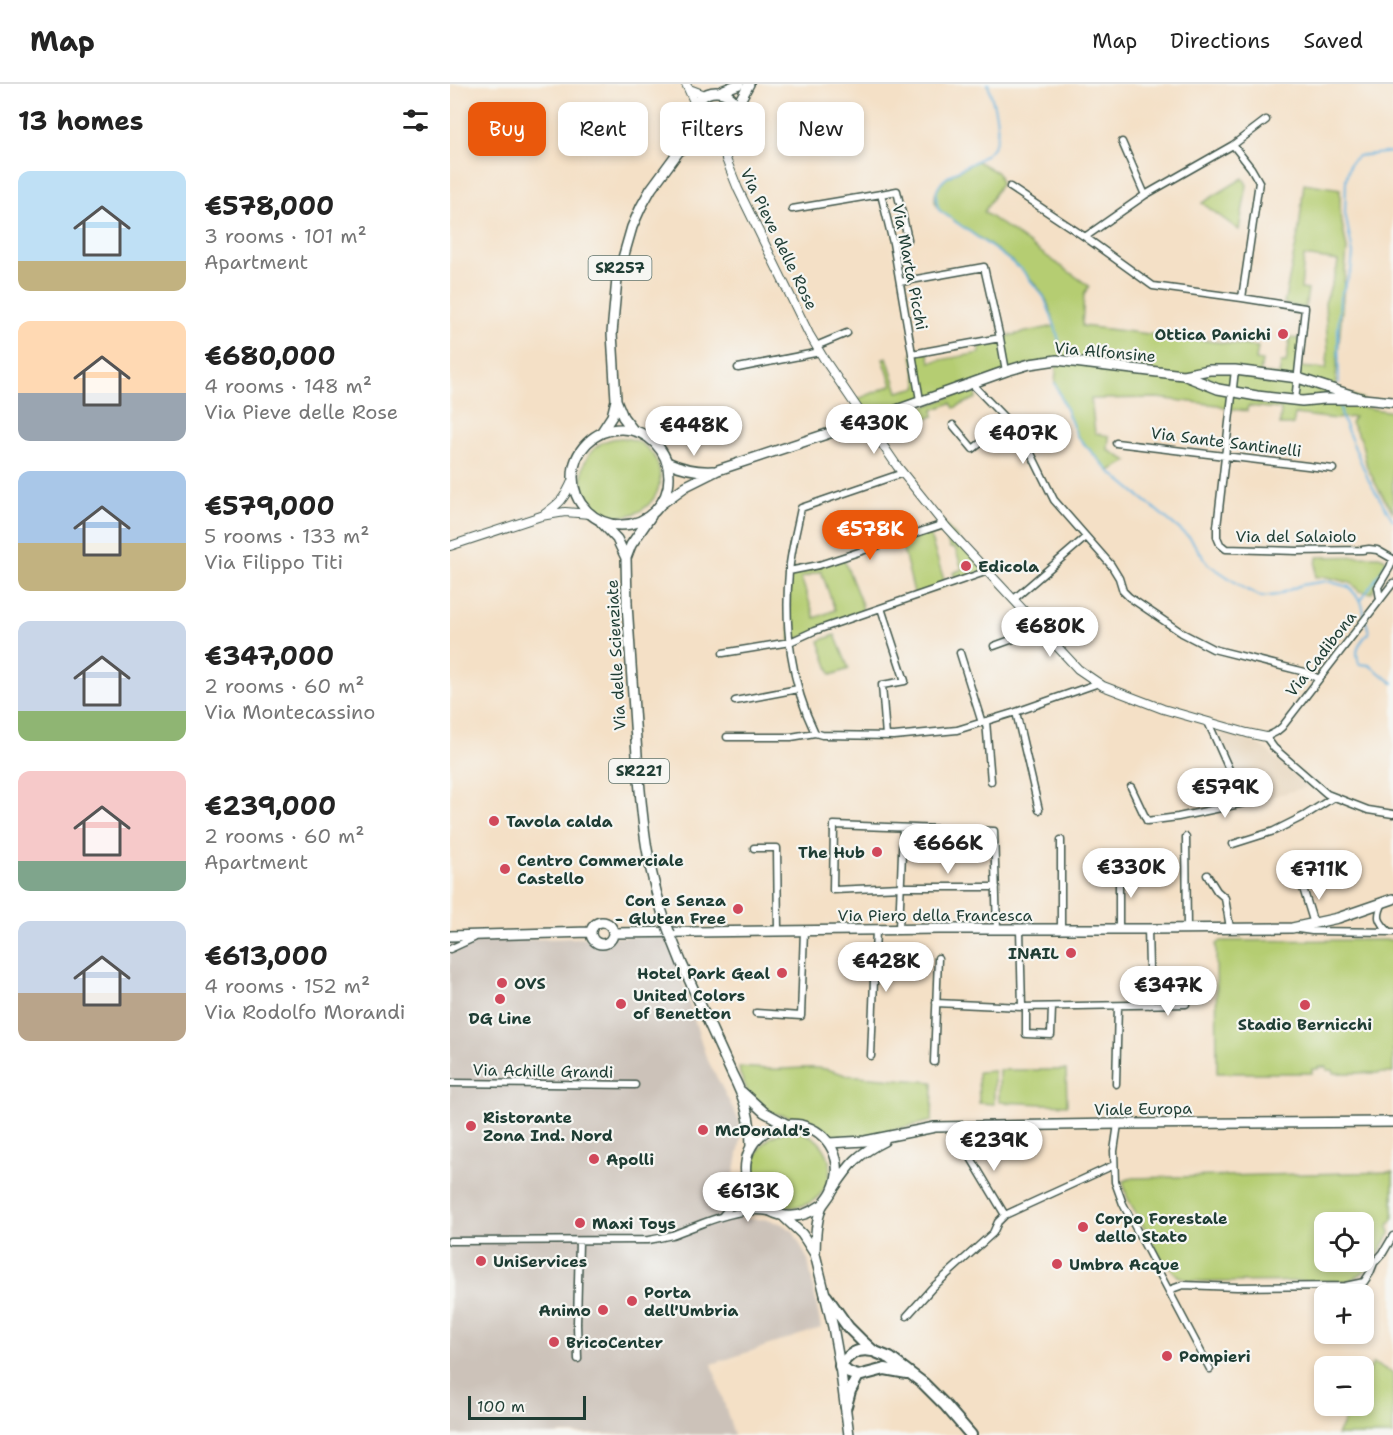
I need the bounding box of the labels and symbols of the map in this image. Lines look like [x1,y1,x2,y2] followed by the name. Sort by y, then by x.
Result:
[736,165,822,313] street label: Via Pieve delle Rose
[887,202,933,332] street label: Via Marta Picchi
[588,256,651,280] road number: SR257
[1154,324,1271,345] place label: Ottica Panichi
[1276,327,1290,341] marker: Ottica Panichi
[1053,337,1157,367] street label: Via Alfonsine
[832,404,916,455] pin: €430K
[652,406,736,457] pin: €448K
[981,414,1065,465] pin: €407K
[1149,422,1303,462] street label: Via Sante Santinelli
[828,510,912,561] pin: €578K
[1235,526,1357,547] street label: Via del Salaiolo
[978,556,1039,577] place label: Edicola
[959,559,973,573] marker: Edicola
[602,579,630,731] street label: Via delle Scienziate
[1008,607,1092,658] pin: €680K
[1281,607,1361,701] street label: Via Cadibona
[609,759,669,783] road number: SR221
[1183,768,1267,819] pin: €579K
[506,811,613,832] place label: Tavola calda
[487,814,501,828] marker: Tavola calda
[906,824,990,875] pin: €666K
[798,842,865,863] place label: The Hub
[870,845,884,859] marker: The Hub
[1089,848,1173,899] pin: €330K
[517,850,684,889] place label: Centro Commerciale Castello
[1277,850,1361,901] pin: €711K
[498,862,512,876] marker: Centro Commerciale Castello
[615,890,726,929] place label: Con e Senza - Gluten Free
[731,902,745,916] marker: Con e Senza - Gluten Free
[838,905,1032,926] street label: Via Piero della Francesca
[844,942,928,993] pin: €428K
[1008,943,1059,964] place label: INAIL
[1064,946,1078,960] marker: INAIL
[637,963,770,984] place label: Hotel Park Geal
[775,966,789,980] marker: Hotel Park Geal
[1126,966,1210,1017] pin: €347K
[514,973,546,994] place label: OVS
[495,976,509,990] marker: OVS
[633,985,745,1024] place label: United Colors of Benetton
[493,992,507,1006] marker: DG Line
[614,997,628,1011] marker: United Colors of Benetton
[1298,998,1312,1012] marker: Stadio Bernicchi
[468,1008,532,1029] place label: DG Line
[1238,1014,1372,1035] place label: Stadio Bernicchi
[472,1059,614,1083] street label: Via Achille Grandi
[1094,1098,1192,1120] street label: Viale Europa
[483,1107,613,1146] place label: Ristorante Zona Ind. Nord
[464,1119,478,1133] marker: Ristorante Zona Ind. Nord
[715,1120,811,1141] place label: McDonald's
[952,1121,1036,1172] pin: €239K
[696,1123,710,1137] marker: McDonald's
[606,1149,654,1170] place label: Apolli
[587,1152,601,1166] marker: Apolli
[706,1172,790,1223] pin: €613K
[1095,1208,1228,1247] place label: Corpo Forestale dello Stato
[592,1213,676,1234] place label: Maxi Toys
[573,1216,587,1230] marker: Maxi Toys
[1076,1220,1090,1234] marker: Corpo Forestale dello Stato
[493,1251,587,1272] place label: UniServices
[474,1254,488,1268] marker: UniServices
[1069,1254,1180,1275] place label: Umbra Acque
[1050,1257,1064,1271] marker: Umbra Acque
[644,1282,739,1321] place label: Porta dell'Umbria
[625,1294,639,1308] marker: Porta dell'Umbria
[538,1300,591,1321] place label: Animo
[596,1303,610,1317] marker: Animo
[566,1332,663,1353] place label: BricoCenter
[547,1335,561,1349] marker: BricoCenter
[1179,1346,1251,1367] place label: Pompieri
[1160,1349,1174,1363] marker: Pompieri
[468,1393,586,1420] scale bar

